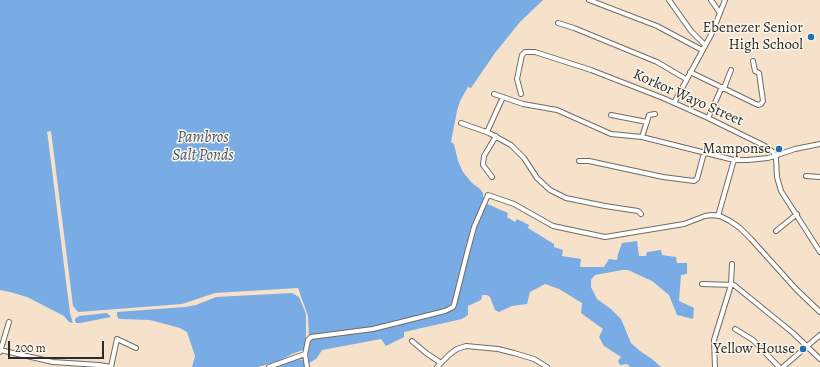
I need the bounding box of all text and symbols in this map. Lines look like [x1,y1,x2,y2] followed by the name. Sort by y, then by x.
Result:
[702,19,803,54] place label: Ebenezer Senior High School
[806,32,816,42] marker: Ebenezer Senior High School
[630,66,746,130] street label: Korkor Wayo Street
[172,128,234,166] water label: Pambros Salt Ponds
[703,140,771,158] place label: Mamponse
[774,144,784,154] marker: Mamponse
[10,333,106,359] scale bar
[15,340,46,356] text: 200 m
[713,340,795,358] place label: Yellow House
[798,344,808,354] marker: Yellow House

